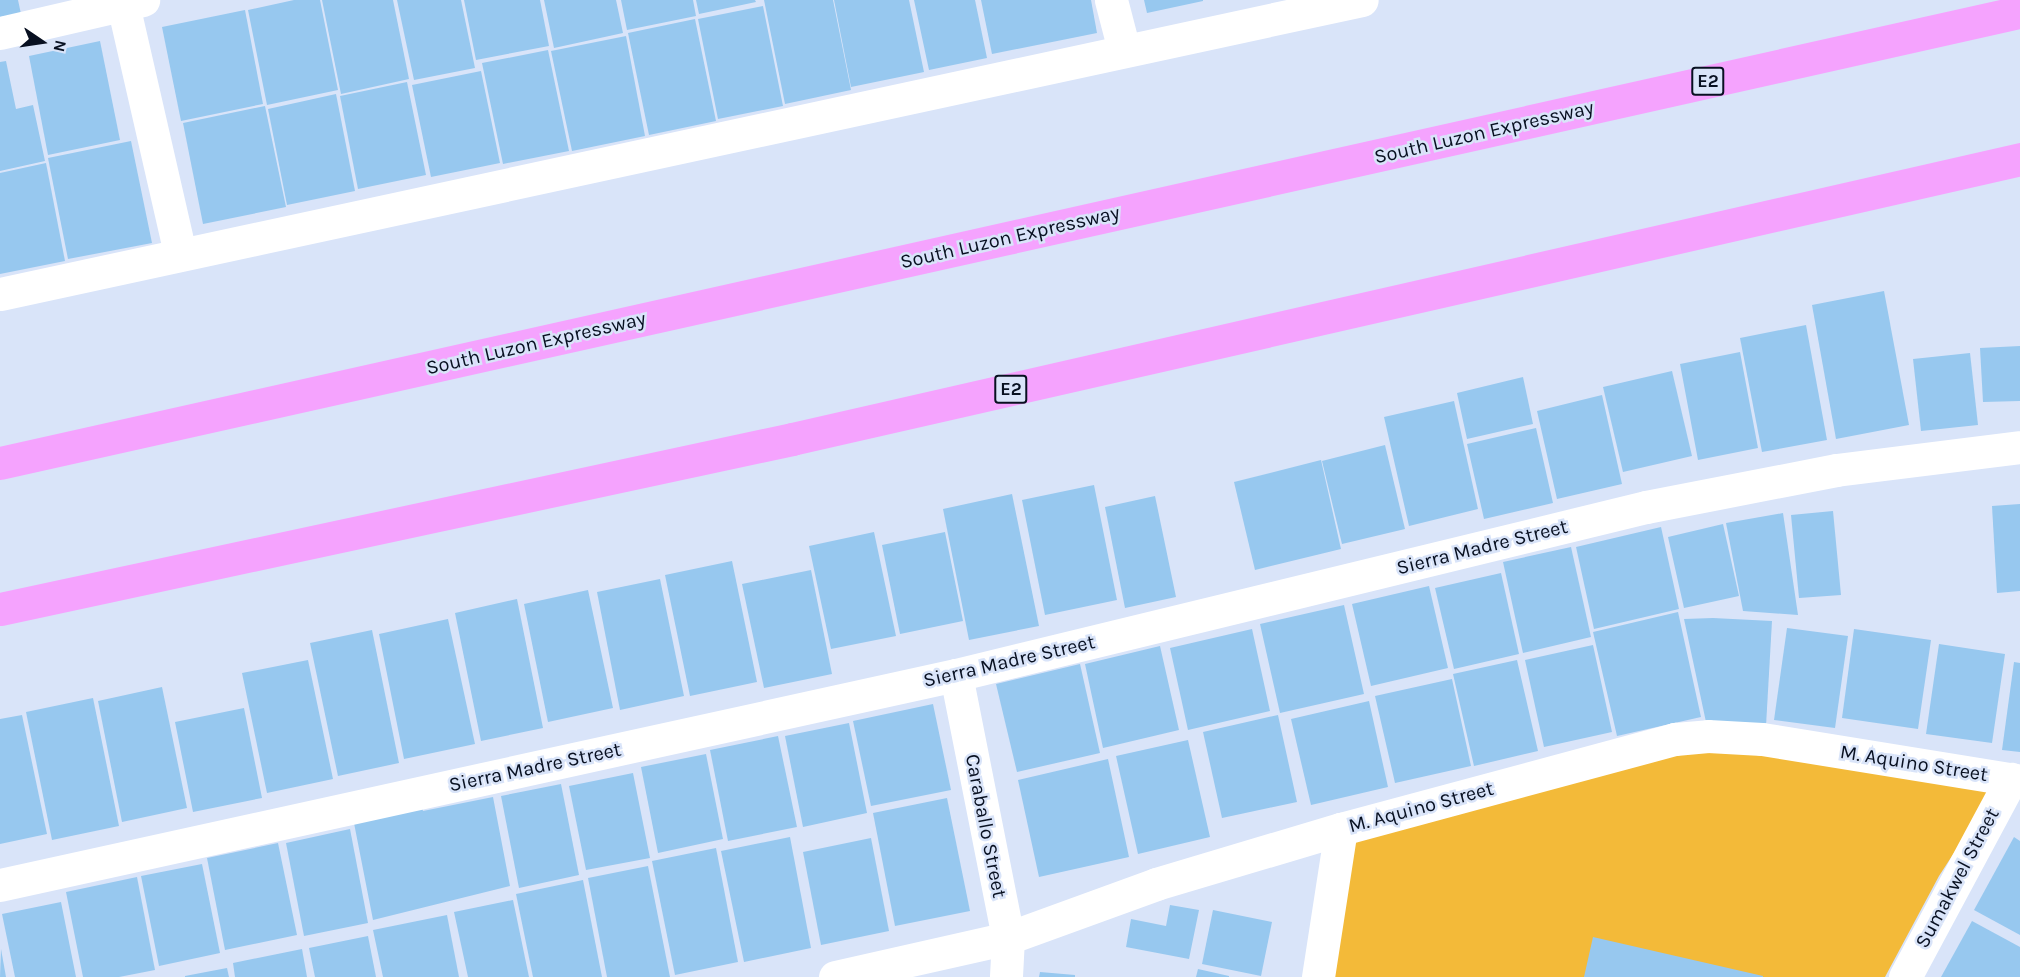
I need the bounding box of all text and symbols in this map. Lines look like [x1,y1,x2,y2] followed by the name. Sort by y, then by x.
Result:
[12,12,72,72] north arrow
[49,38,71,54] text: N
[1690,66,1726,96] road number: E2
[1372,95,1596,169] street label: South Luzon Expressway
[898,200,1122,274] street label: South Luzon Expressway
[424,306,648,380] street label: South Luzon Expressway
[993,374,1029,404] road number: E2
[1394,514,1570,580] street label: Sierra Madre Street
[921,630,1097,692] street label: Sierra Madre Street
[447,737,623,797] street label: Sierra Madre Street
[1838,739,1990,787] street label: M. Aquino Street
[960,752,1012,900] street label: Caraballo Street
[1346,776,1496,838] street label: M. Aquino Street
[1910,804,2004,952] street label: Sumakwel Street

